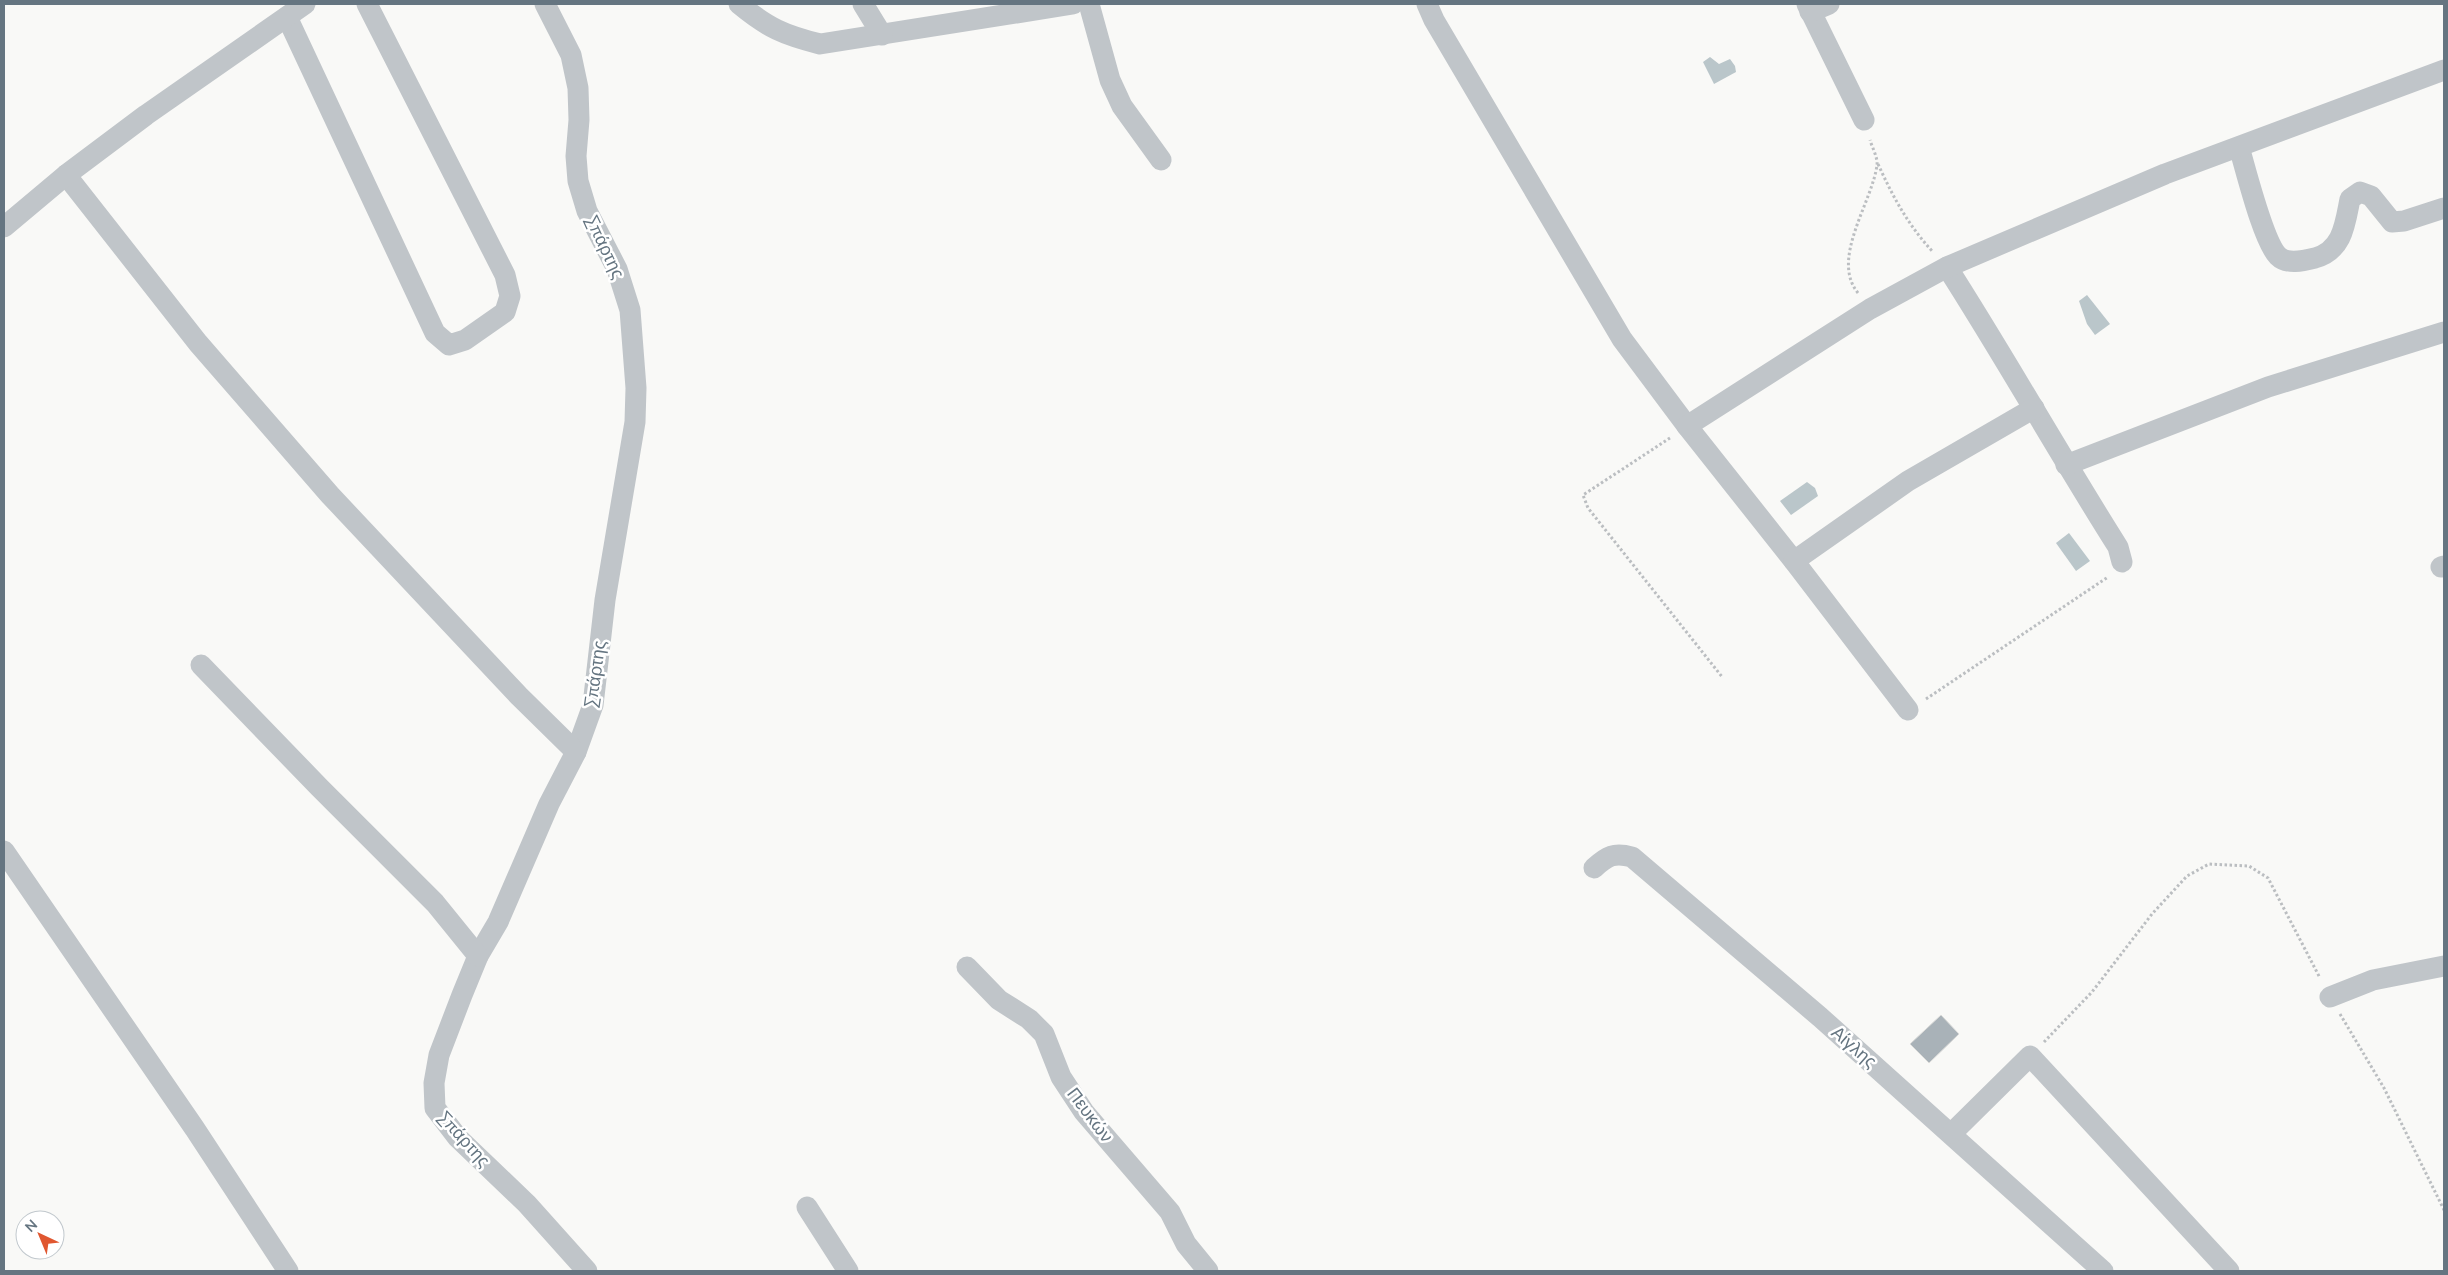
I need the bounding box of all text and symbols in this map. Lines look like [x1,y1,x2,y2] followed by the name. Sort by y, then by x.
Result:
[580,211,630,283] street label: Σπάρτης
[578,639,612,709] street label: Σπάρτης
[1826,1021,1882,1074] street label: Αίγλης
[1062,1083,1118,1147] street label: Πευκών
[432,1106,496,1172] street label: Σπάρτης
[15,1210,65,1260] north arrow
[21,1216,42,1236] text: N

